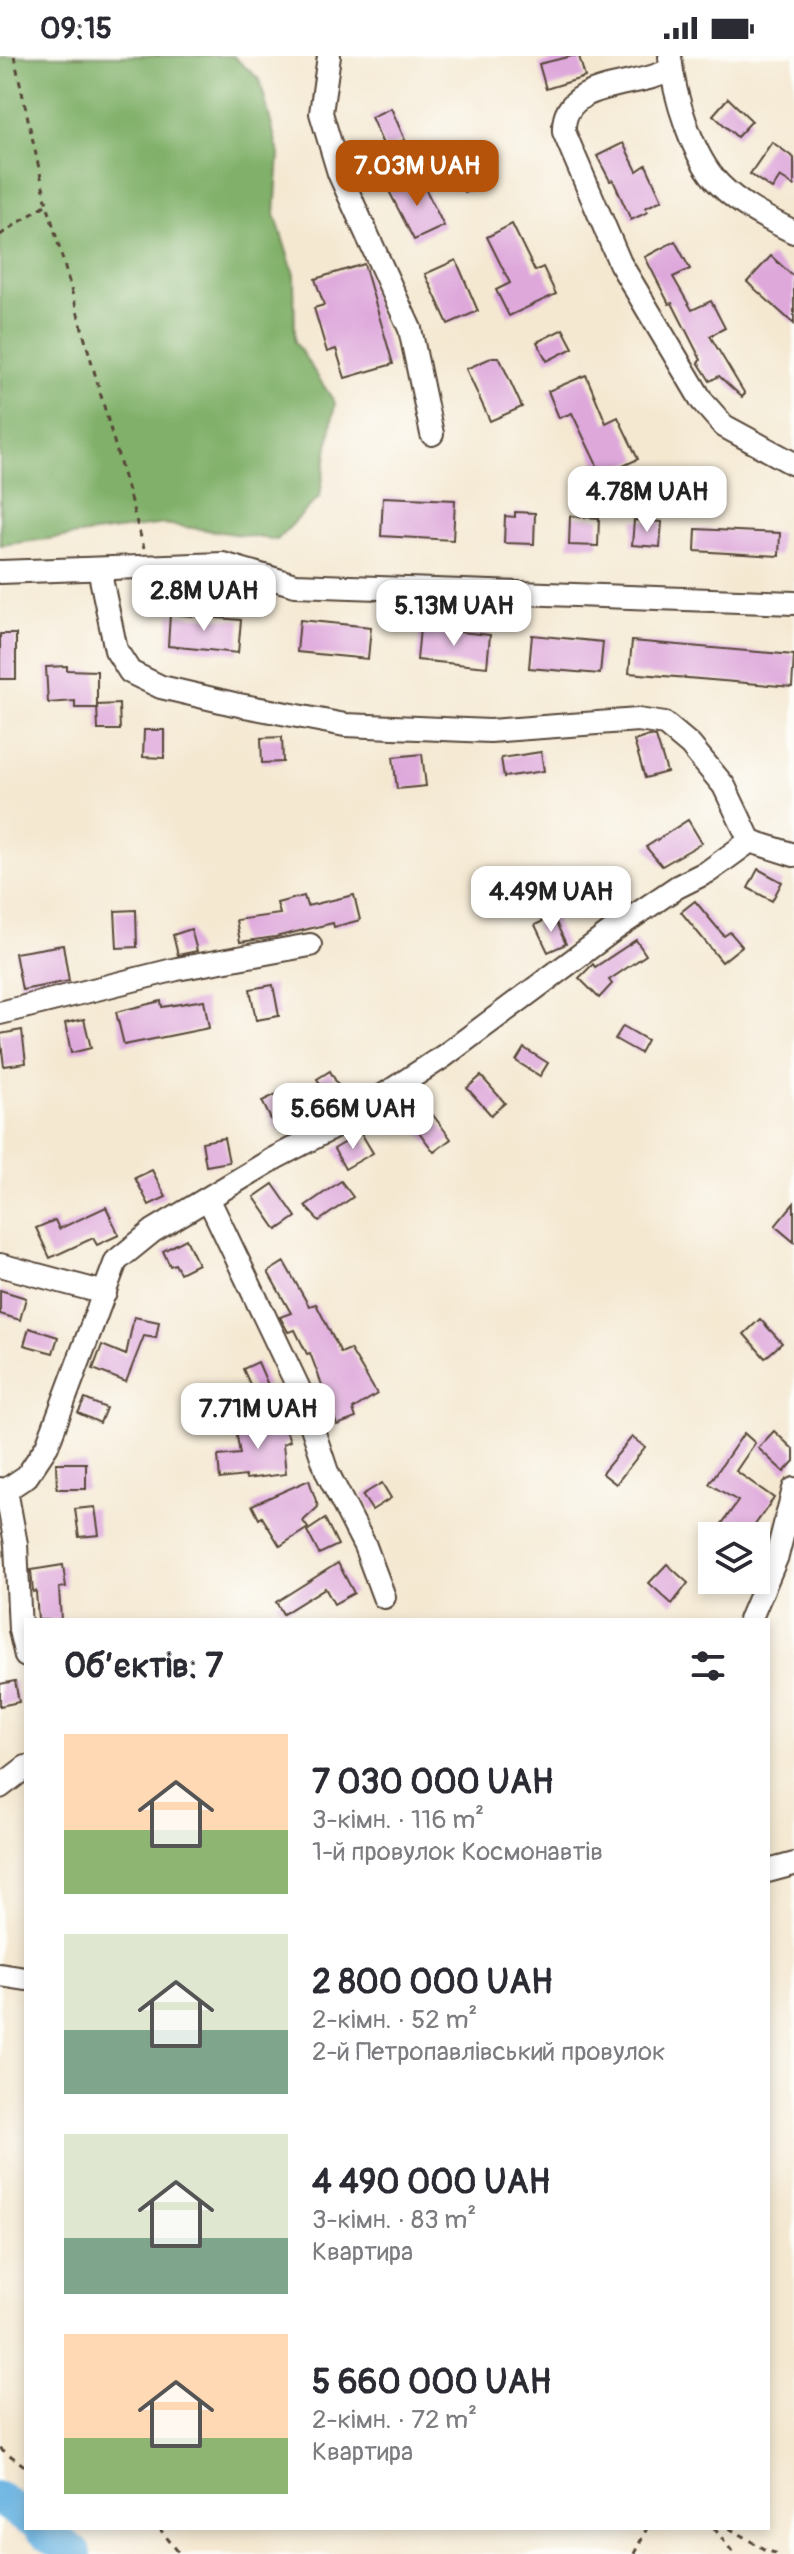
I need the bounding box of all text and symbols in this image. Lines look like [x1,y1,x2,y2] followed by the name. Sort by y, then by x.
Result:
[40,10,112,47] text: 09:15
[325,140,509,208] pin: 7.03M UAH
[354,150,480,182] text: 7.03M UAH
[555,466,739,534] pin: 4.78M UAH
[586,476,708,508] text: 4.78M UAH
[121,565,287,633] pin: 2.8M UAH
[150,575,258,607] text: 2.8M UAH
[362,580,546,648] pin: 5.13M UAH
[394,590,514,622] text: 5.13M UAH
[459,866,643,934] pin: 4.49M UAH
[489,876,613,908] text: 4.49M UAH
[261,1083,445,1151] pin: 5.66M UAH
[291,1093,415,1125] text: 5.66M UAH
[166,1383,350,1451] pin: 7.71M UAH
[199,1393,317,1425] text: 7.71M UAH
[698,1522,770,1594] map controls
[698,1522,770,1594] button: layers
[686,1644,730,1688] icon: filters
[64,1645,223,1688] text: Об’єктів: 7
[312,1761,553,1804] text: 7 030 000 UAH
[128,1766,224,1862] icon: home
[312,1804,484,1836] text: 3-кімн. · 116 m²
[312,1836,603,1868] text: 1-й провулок Космонавтів
[312,1961,552,2004] text: 2 800 000 UAH
[128,1966,224,2062] icon: home
[312,2004,477,2036] text: 2-кімн. · 52 m²
[312,2036,665,2068] text: 2-й Петропавлівський провулок
[312,2161,550,2204] text: 4 490 000 UAH
[128,2166,224,2262] icon: home
[312,2204,476,2236] text: 3-кімн. · 83 m²
[312,2236,413,2268] text: Квартира
[312,2361,551,2404] text: 5 660 000 UAH
[128,2366,224,2462] icon: home
[312,2404,477,2436] text: 2-кімн. · 72 m²
[312,2436,413,2468] text: Квартира

